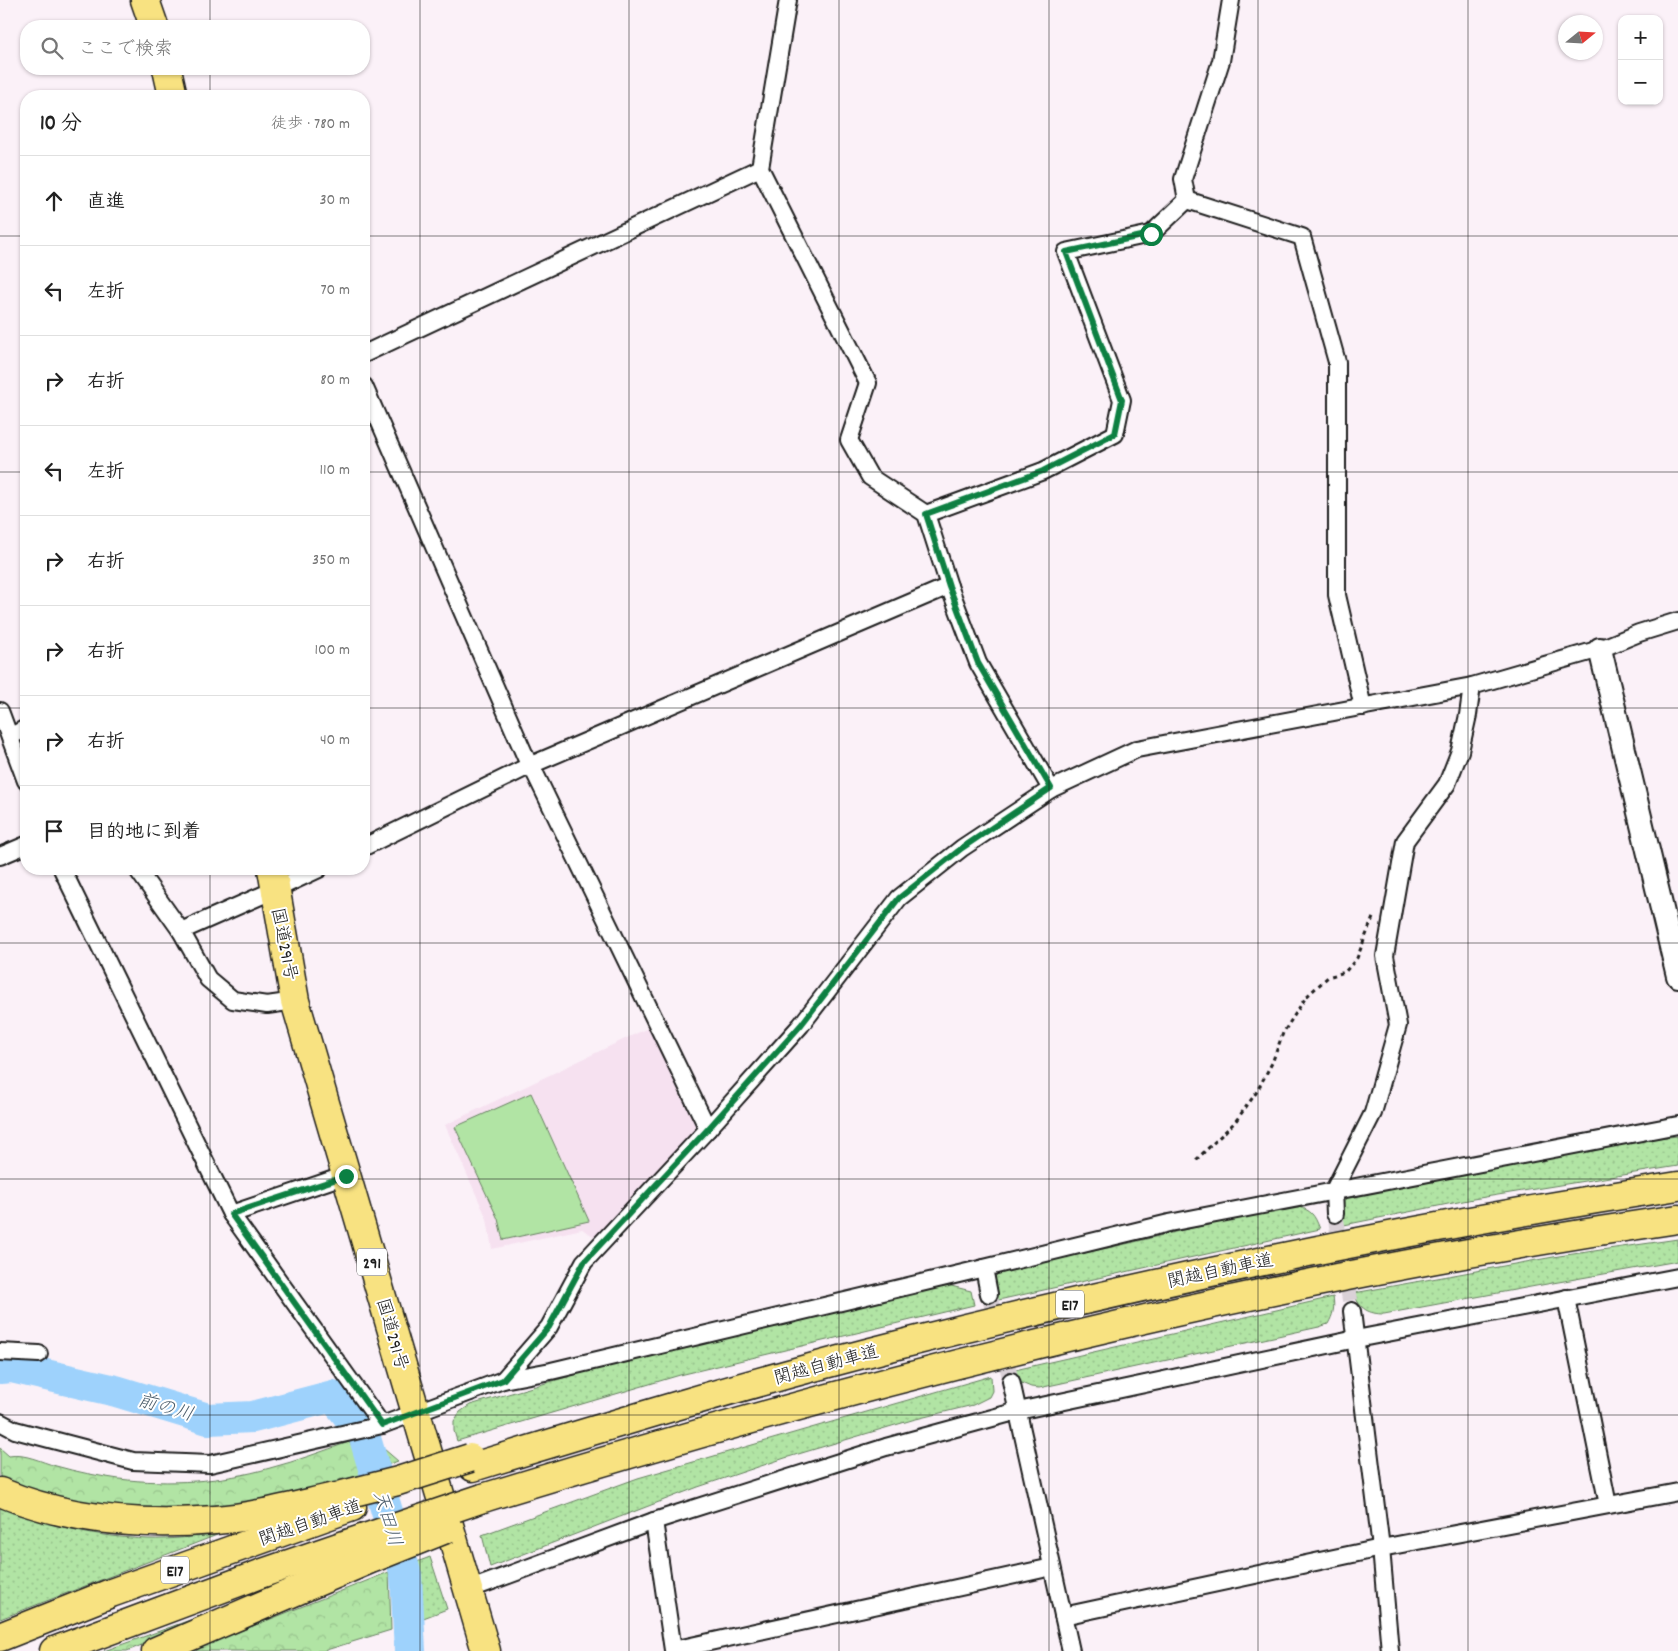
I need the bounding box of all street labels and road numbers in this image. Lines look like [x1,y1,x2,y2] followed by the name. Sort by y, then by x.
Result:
[263,906,302,983] street label: 国道291号
[357,1248,387,1276] road number: 291
[1165,1249,1276,1296] street label: 関越自動車道
[1056,1290,1084,1318] road number: E17
[368,1296,413,1374] street label: 国道291号
[771,1340,882,1392] street label: 関越自動車道
[256,1495,366,1554] street label: 関越自動車道
[161,1556,189,1584] road number: E17

